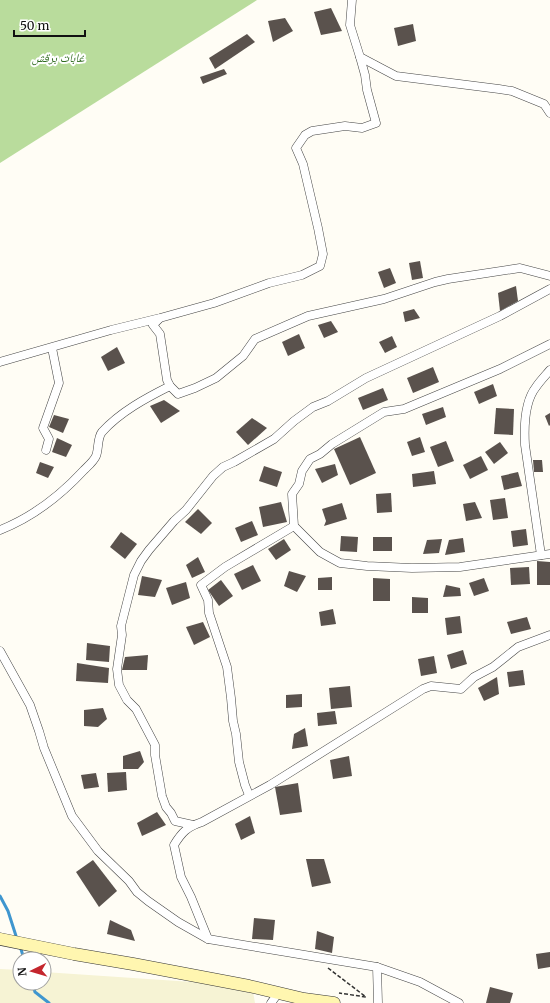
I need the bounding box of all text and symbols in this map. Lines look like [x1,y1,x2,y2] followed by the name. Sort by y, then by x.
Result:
[14,12,85,38] scale bar
[20,18,49,33] text: 50 m
[32,50,85,66] park label: غابات برقش
[12,951,52,991] north arrow
[15,967,29,977] text: N

